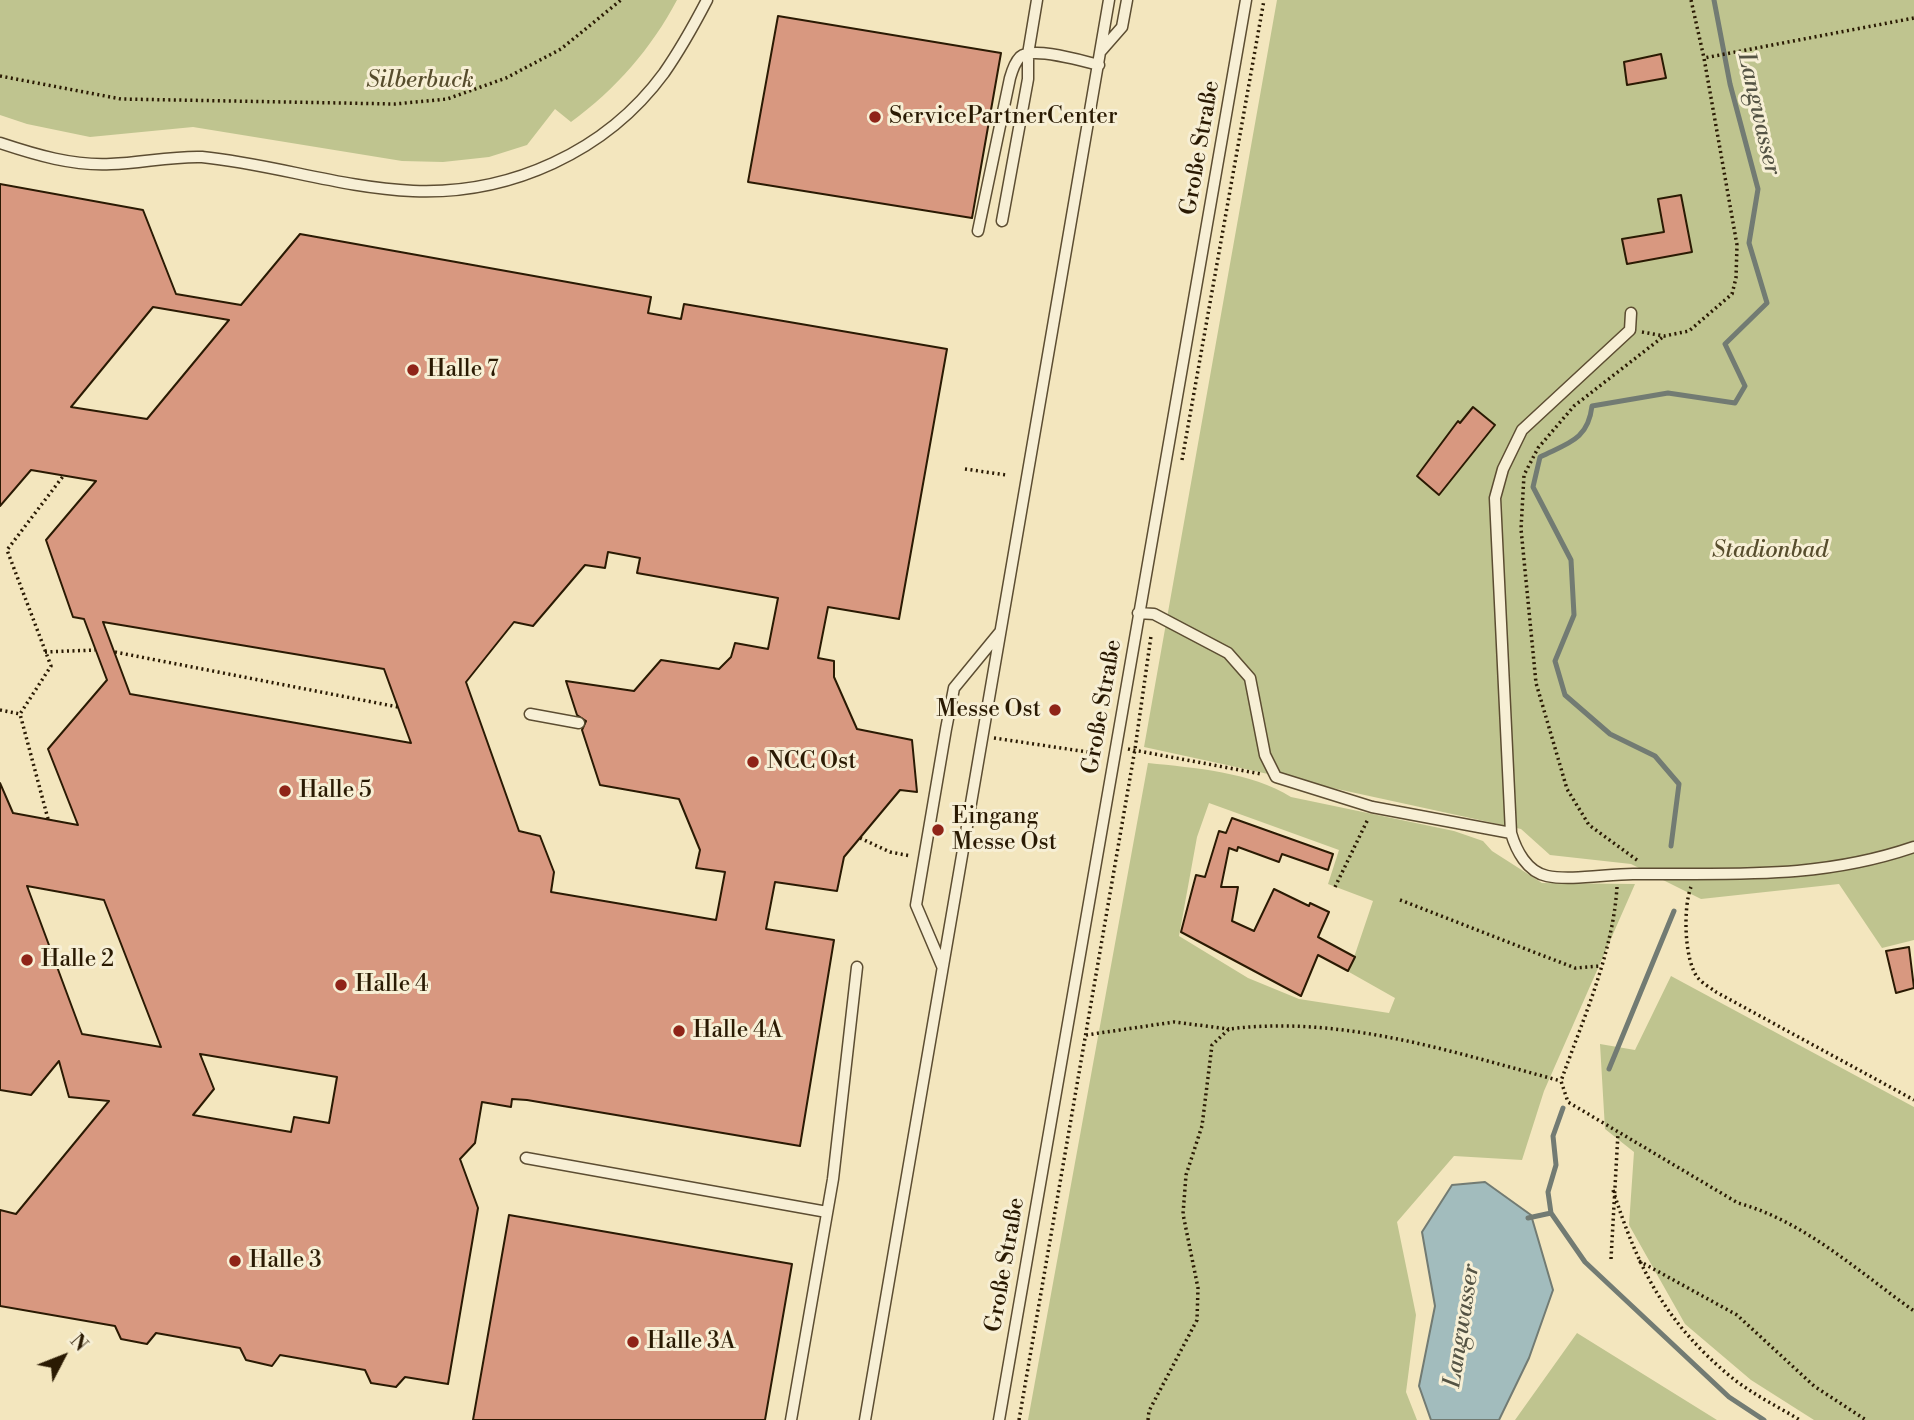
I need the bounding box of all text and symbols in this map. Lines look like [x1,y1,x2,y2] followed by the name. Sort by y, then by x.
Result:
[1730,50,1786,178] water label: Langwasser
[366,67,474,95] park label: Silberbuck
[1176,79,1226,217] street label: Große Straße
[889,103,1118,131] place label: ServicePartnerCenter
[867,109,883,125] marker: ServicePartnerCenter
[427,356,499,384] place label: Halle 7
[405,362,421,378] marker: Halle 7
[1712,537,1828,565] park label: Stadionbad
[1078,638,1128,776] street label: Große Straße
[936,696,1041,724] place label: Messe Ost
[1047,702,1063,718] marker: Messe Ost
[767,748,856,776] place label: NCC Ost
[745,754,761,770] marker: NCC Ost
[299,777,372,805] place label: Halle 5
[277,783,293,799] marker: Halle 5
[952,803,1057,857] place label: Eingang Messe Ost
[930,822,946,838] marker: Eingang Messe Ost
[41,946,114,974] place label: Halle 2
[19,952,35,968] marker: Halle 2
[355,971,429,999] place label: Halle 4
[333,977,349,993] marker: Halle 4
[693,1017,782,1045] place label: Halle 4A
[671,1023,687,1039] marker: Halle 4A
[981,1196,1031,1334] street label: Große Straße
[249,1247,322,1275] place label: Halle 3
[227,1253,243,1269] marker: Halle 3
[1439,1262,1487,1390] water label: Langwasser
[28,1322,98,1392] north arrow
[647,1328,736,1356] place label: Halle 3A
[65,1329,93,1357] text: N
[625,1334,641,1350] marker: Halle 3A

